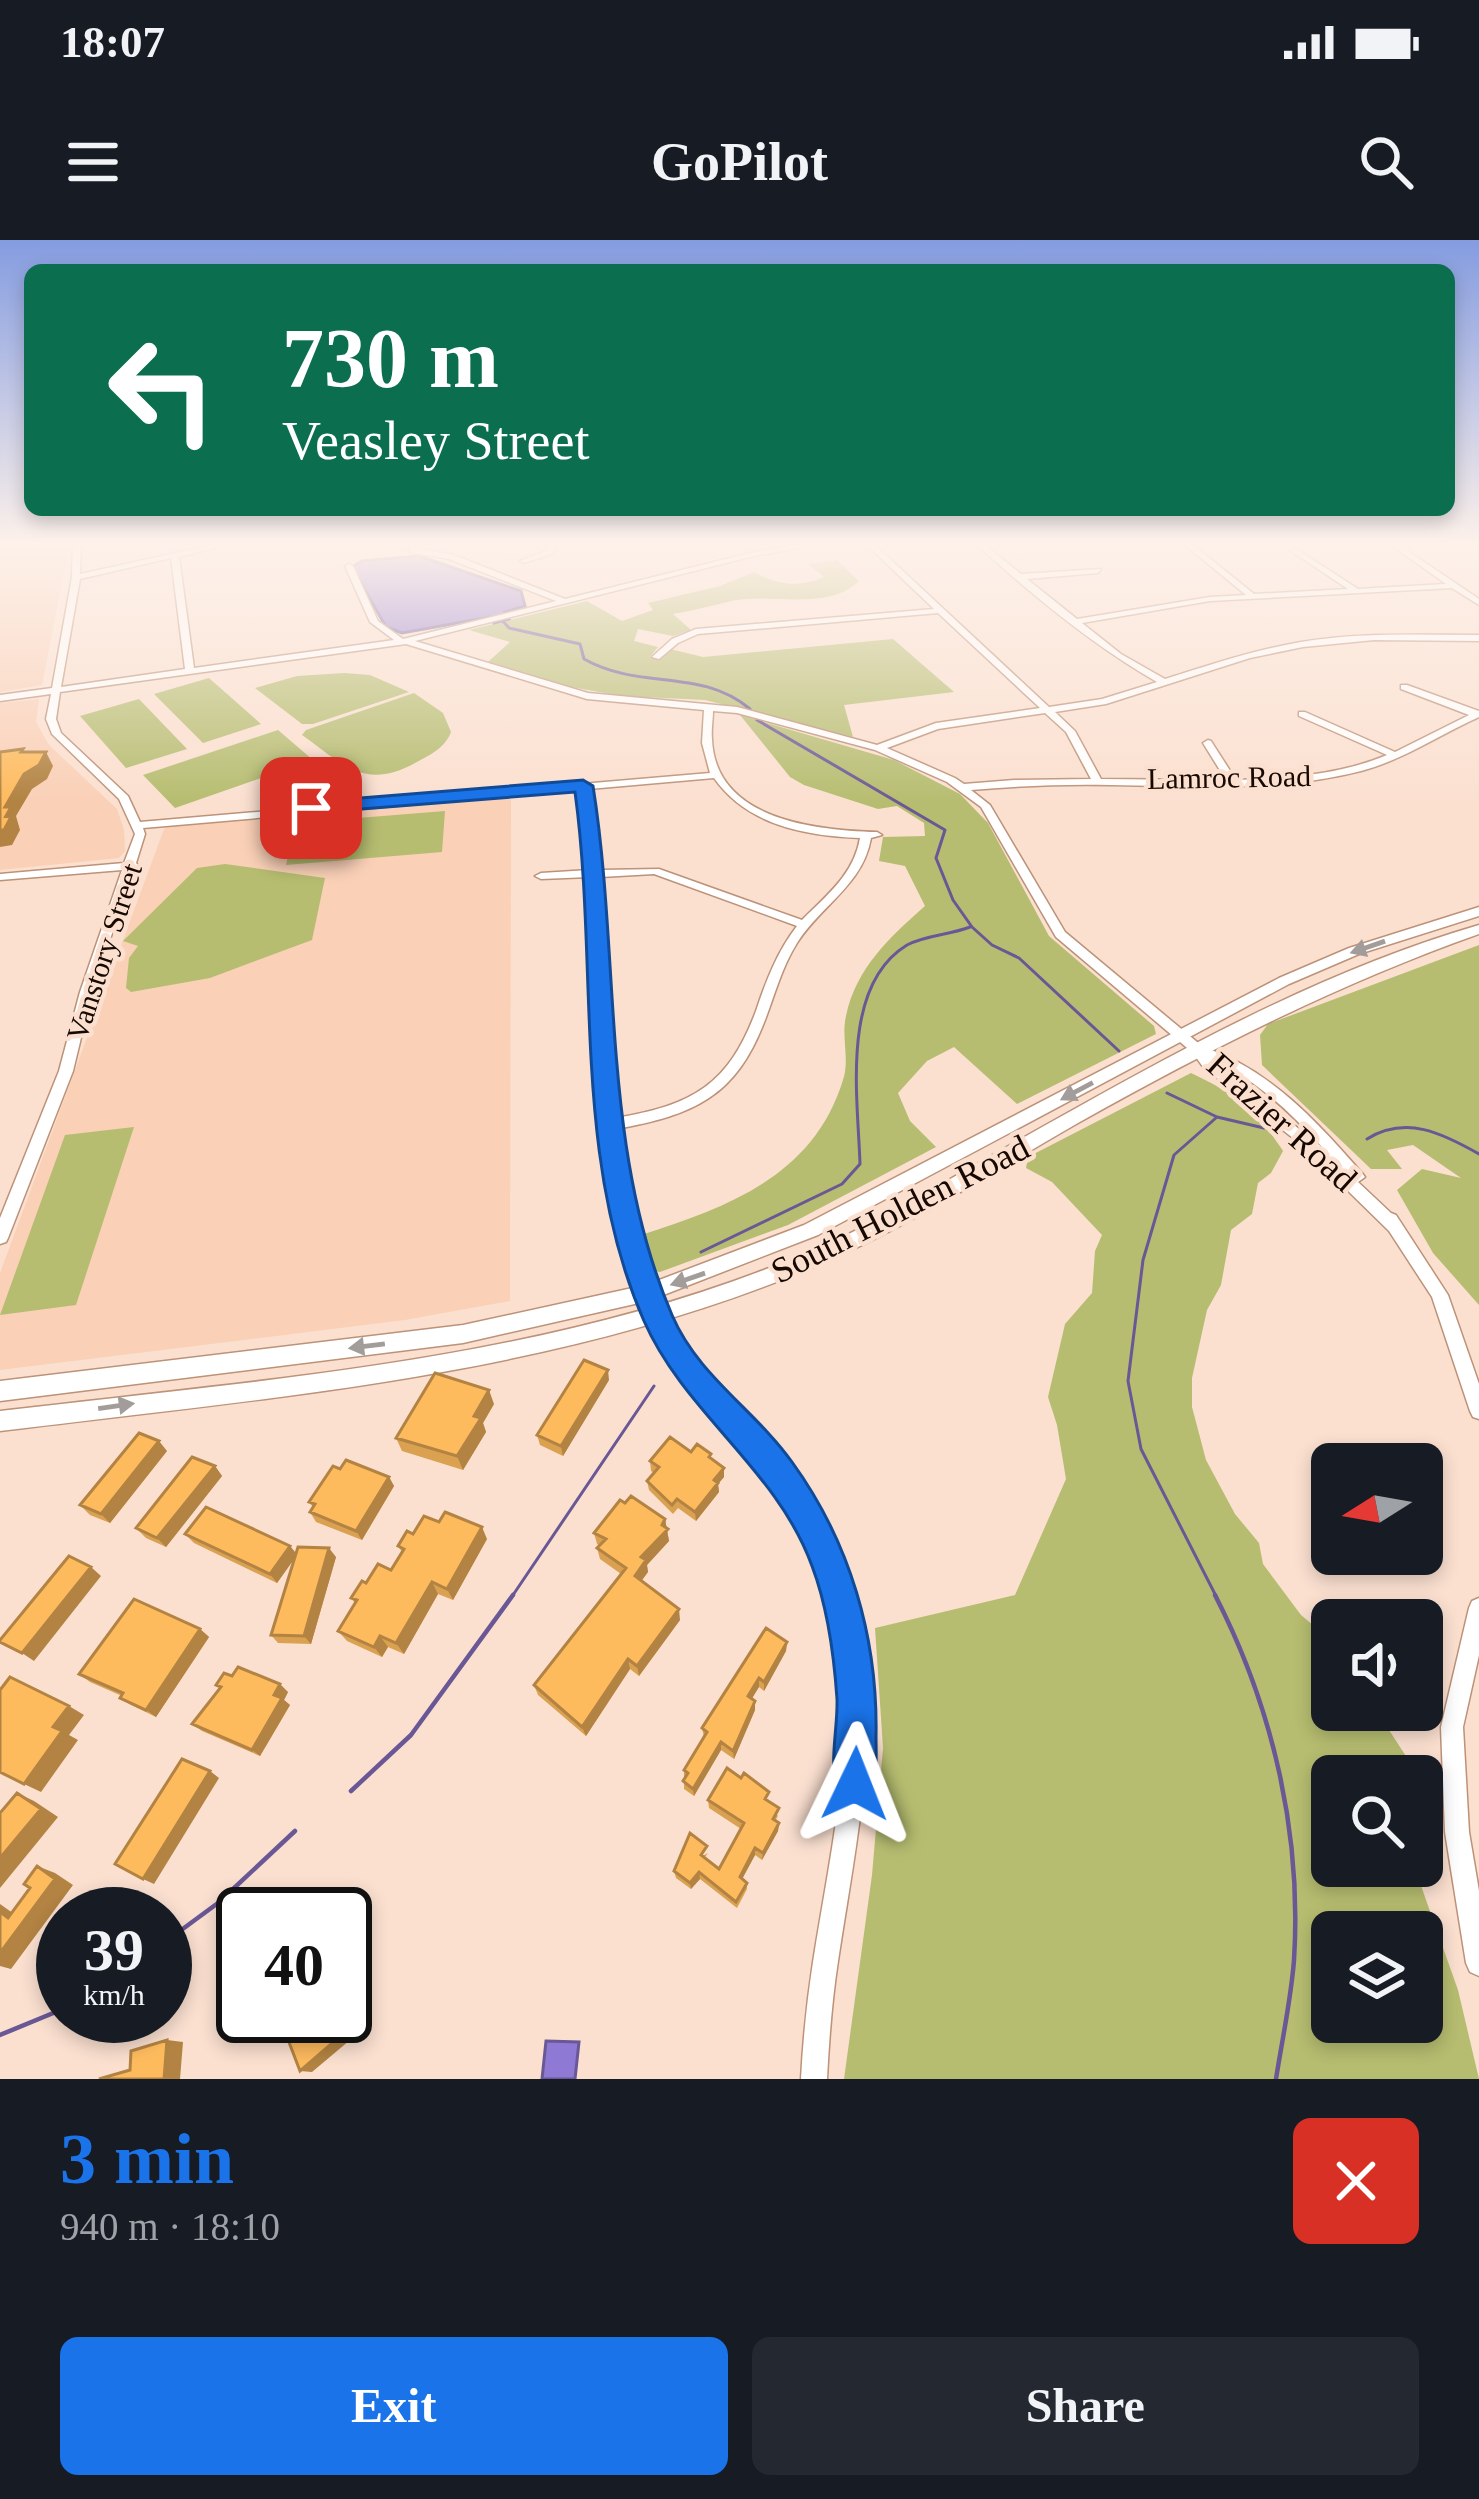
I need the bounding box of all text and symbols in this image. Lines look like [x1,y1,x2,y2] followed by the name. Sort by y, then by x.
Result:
[60,17,165,67] text: 18:07
[60,129,126,195] icon: menu
[1353,129,1419,195] icon: search
[651,132,828,192] text: GoPilot
[84,312,240,468] icon: left
[282,312,499,405] text: 730 m
[282,411,589,471] text: Veasley Street
[260,757,362,859] pin
[1147,759,1311,795] street label: Lamroc Road
[278,775,344,841] icon: arrive
[60,859,148,1045] street label: Vanstory Street
[1349,939,1385,957] one-way arrow
[1199,1045,1365,1199] street label: Frazier Road
[1059,1080,1094,1101] one-way arrow
[764,1127,1036,1291] street label: South Holden Road
[670,1271,706,1289] one-way arrow
[348,1336,386,1355] one-way arrow
[98,1396,135,1415] one-way arrow
[1311,1443,1443,1575] north arrow
[1311,1443,1443,2043] map controls
[1311,1599,1443,1731] button: sound
[792,1721,918,1847] position arrow
[1311,1755,1443,1887] button: search
[216,1887,372,2043] speed limit sign: 40
[1311,1911,1443,2043] button: layers
[84,1917,144,1983] text: 39
[83,1978,145,2011] text: km/h
[1293,2118,1419,2244] button: close
[60,2119,234,2199] text: 3 min
[60,2205,280,2248] text: 940 m · 18:10
[60,2337,728,2475] button: Exit
[752,2337,1419,2475] button: Share

